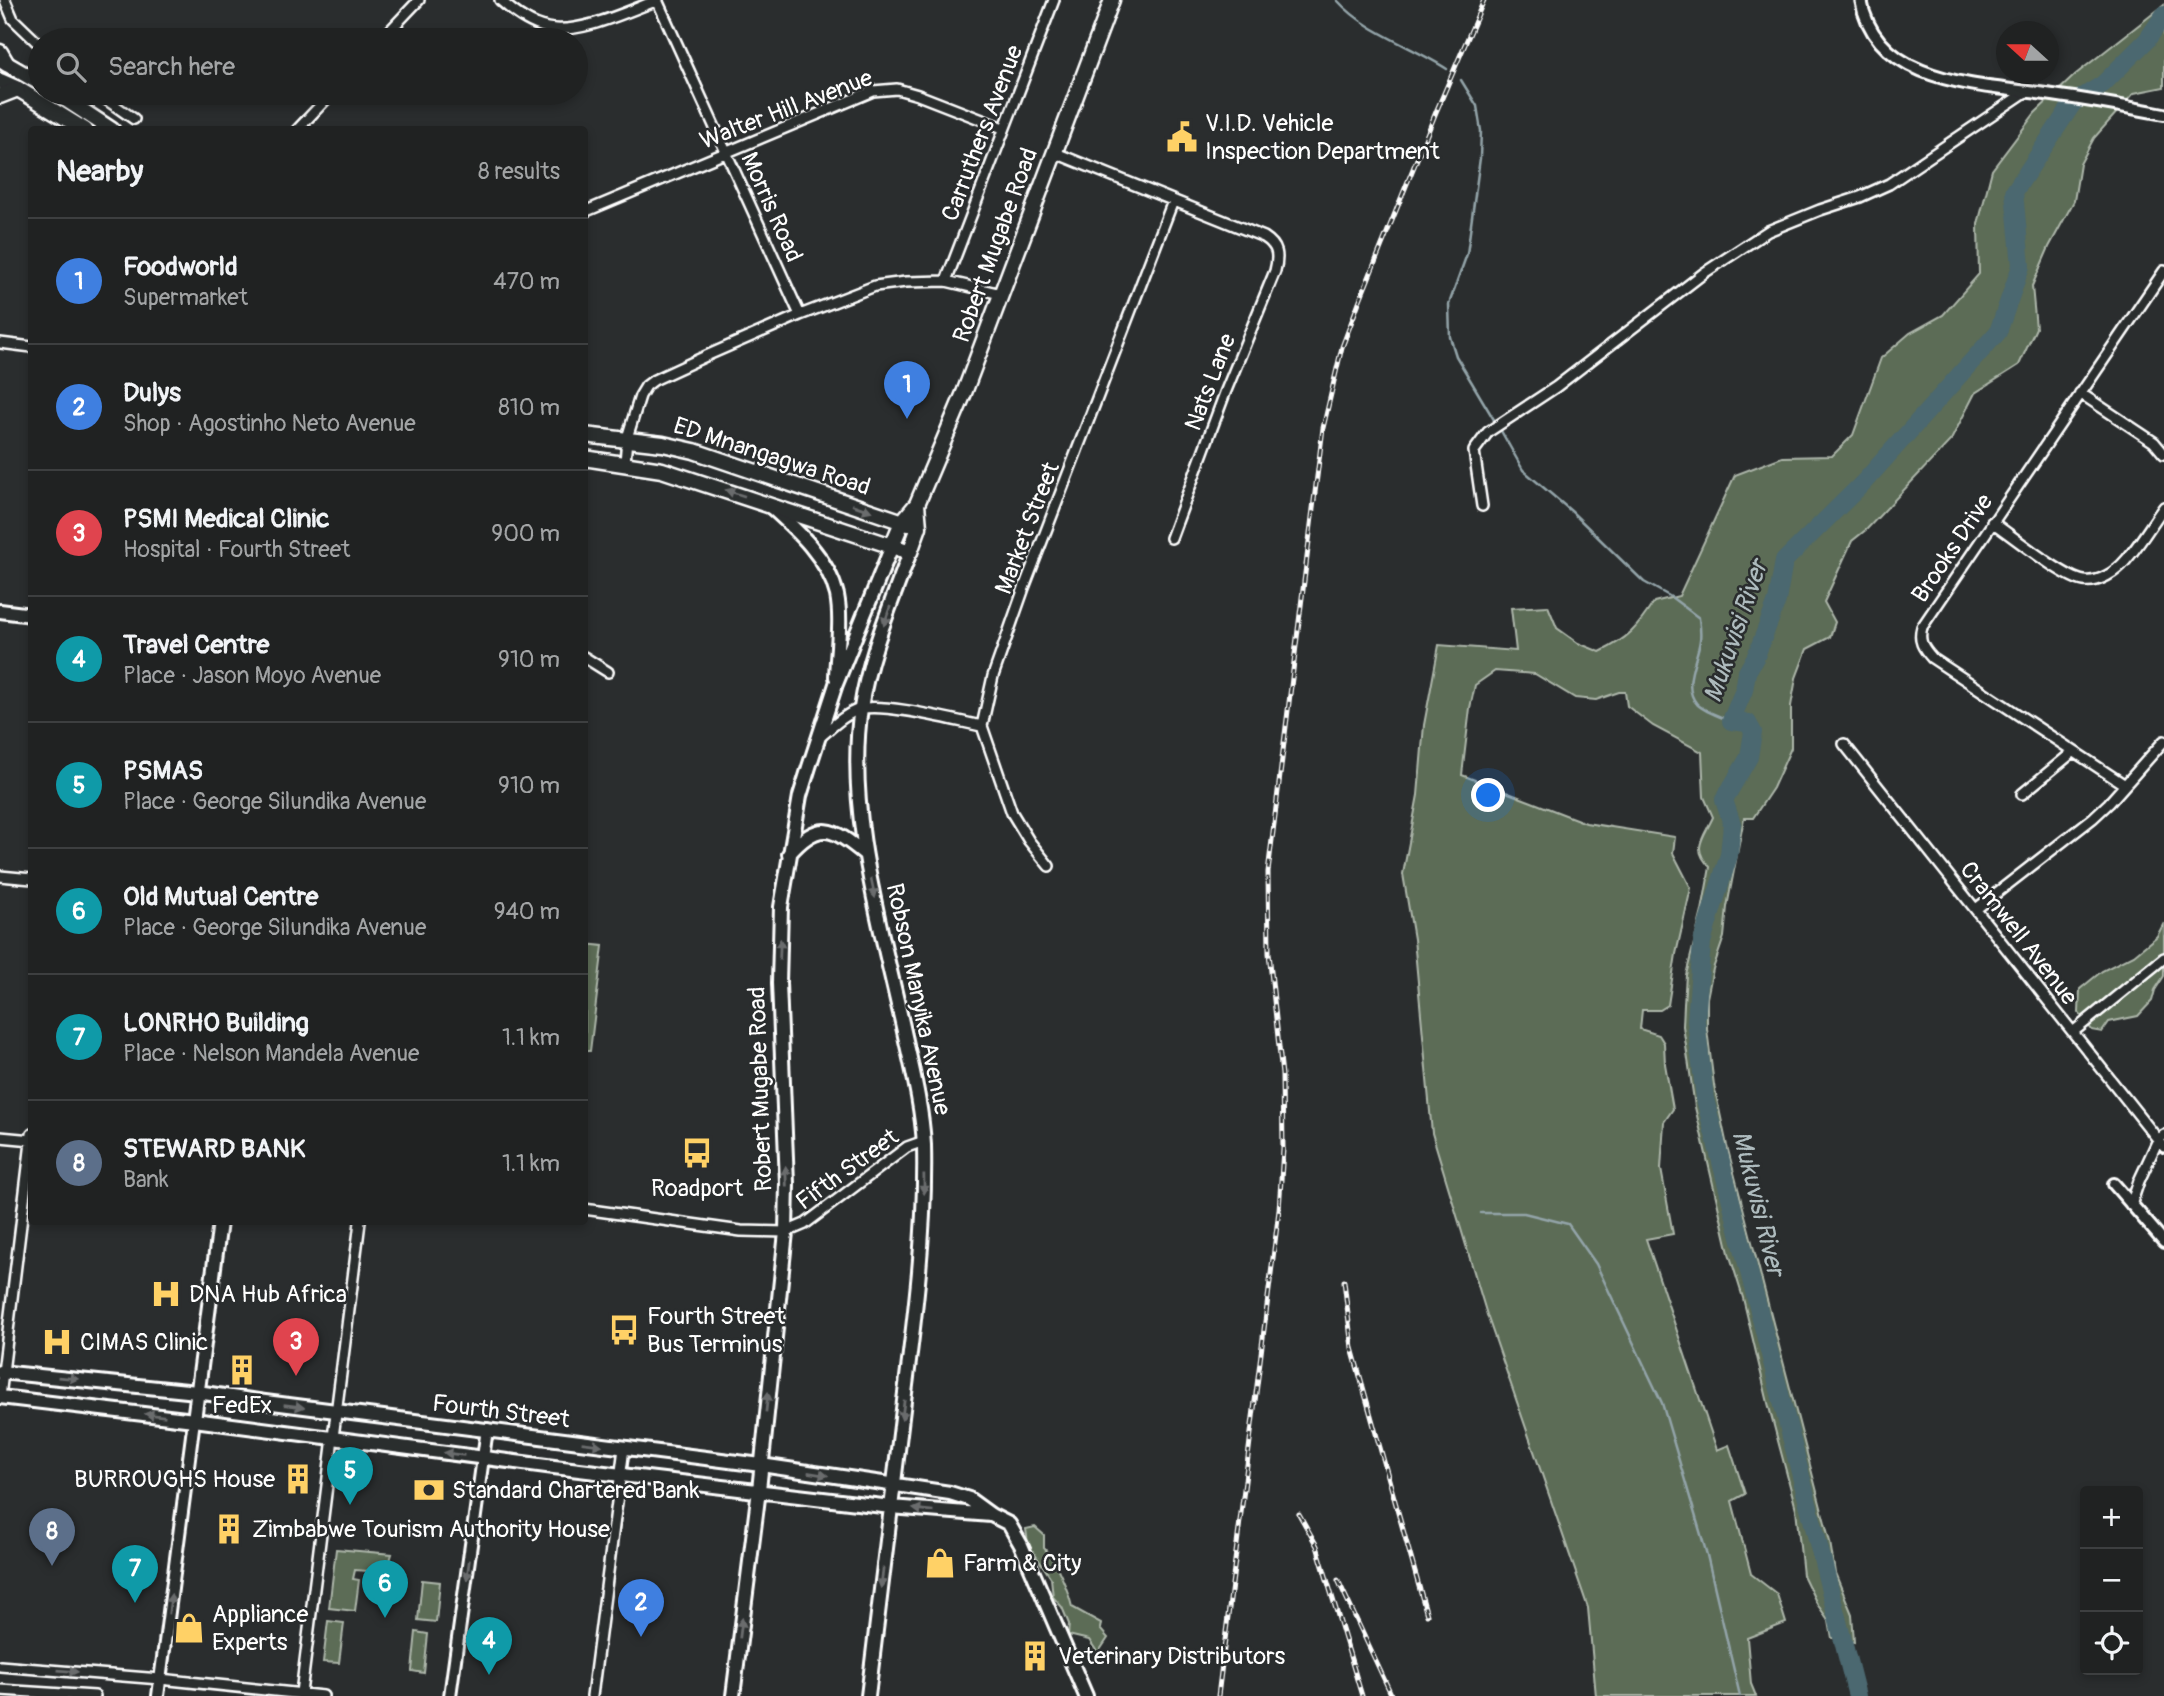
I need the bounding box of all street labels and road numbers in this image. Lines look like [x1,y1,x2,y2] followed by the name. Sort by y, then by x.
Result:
[936,41,1029,225] street label: Carruthers Avenue
[696,63,877,156] street label: Walter Hill Avenue
[947,144,1044,346] street label: Robert Mugabe Road
[734,148,809,267] street label: Morris Road
[1179,329,1242,435] street label: Nats Lane
[670,411,874,502] street label: ED Mnangagwa Road
[989,458,1066,598] street label: Market Street
[1906,488,1999,608] street label: Brooks Drive
[1954,856,2084,1011] street label: Cramwell Avenue
[880,881,957,1118] street label: Robson Manyika Avenue
[742,986,779,1192] street label: Robert Mugabe Road
[790,1122,904,1216] street label: Fifth Street
[431,1389,572,1434] street label: Fourth Street

